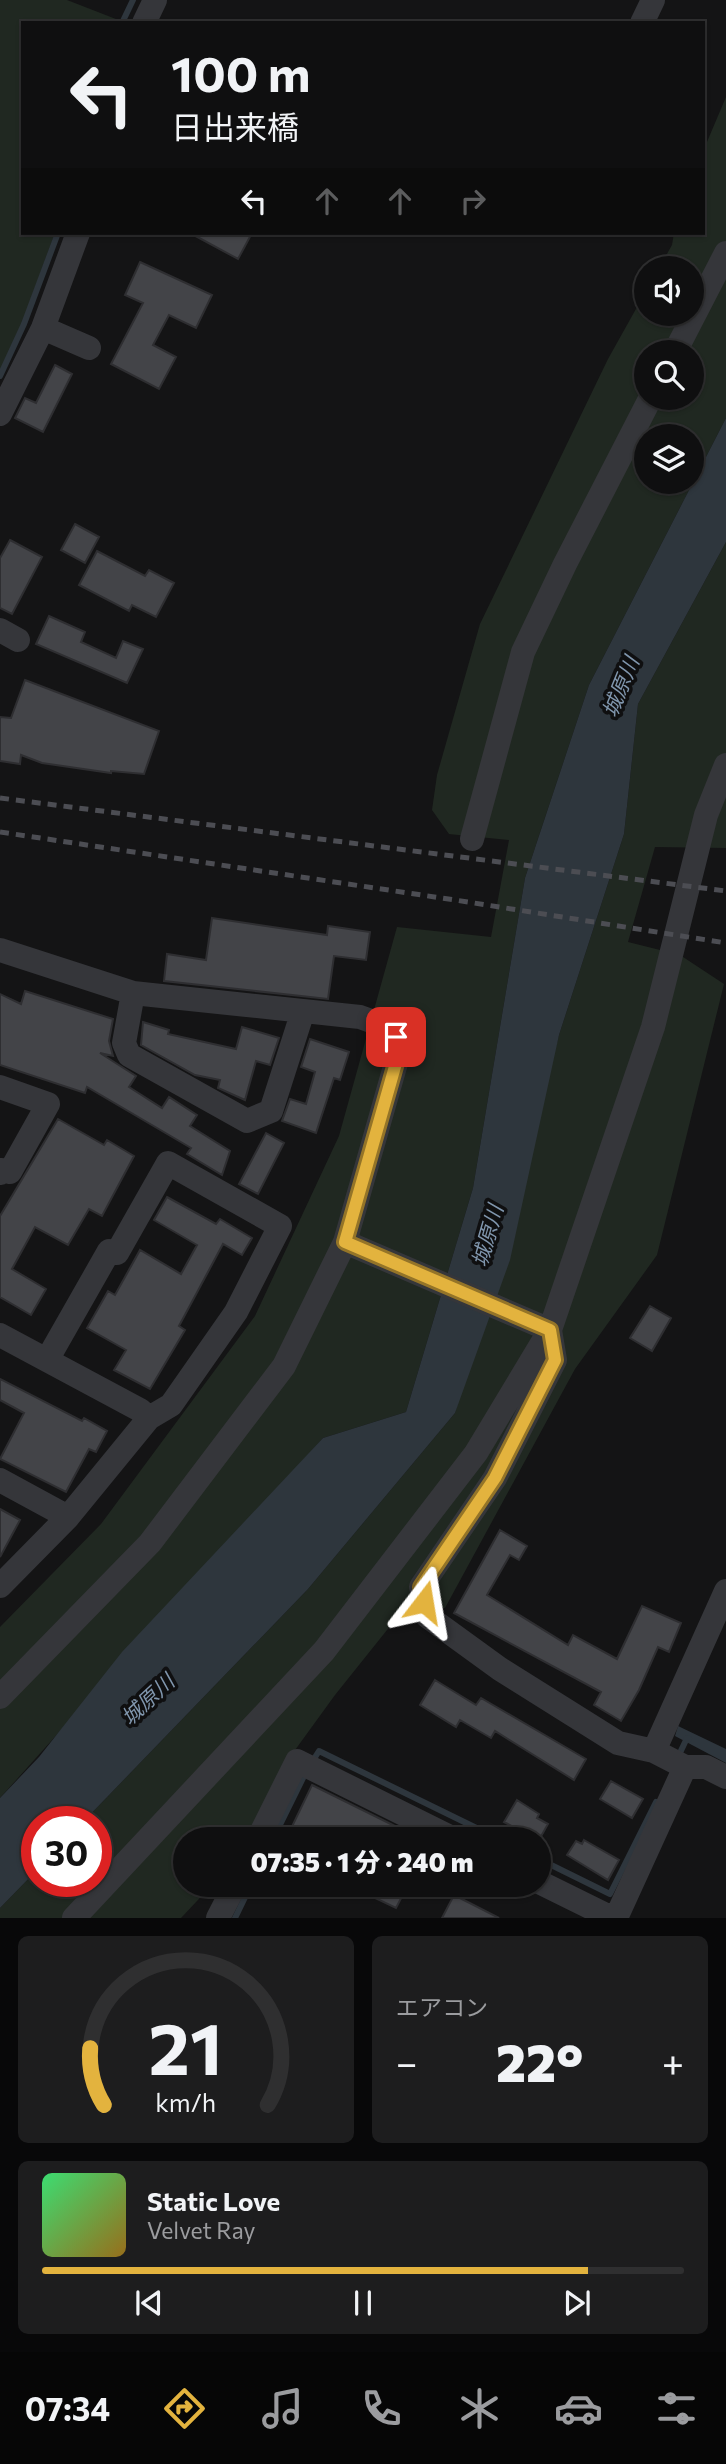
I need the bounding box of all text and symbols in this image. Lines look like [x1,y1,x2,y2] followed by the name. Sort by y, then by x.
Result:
[171,42,310,102] text: 100 m
[56,49,147,140] icon: left
[171,106,299,146] text: 日出来橋
[235,182,273,220] icon: left
[308,182,346,220] icon: ahead
[381,182,419,220] icon: ahead
[454,182,492,220] icon: right
[634,256,704,494] map controls
[634,256,704,326] button: sound
[634,340,704,410] button: search
[634,424,704,494] button: layers
[596,651,644,720] water label: 城原川
[366,1007,426,1067] pin
[377,1018,415,1056] icon: arrive
[466,1200,508,1269] water label: 城原川
[387,1565,461,1639] position arrow
[115,1667,180,1730] water label: 城原川
[21,1806,112,1897] speed limit sign: 30
[250,1846,474,1877] text: 07:35 · 1 分 · 240 m
[396,1993,488,2021] text: エアコン
[149,2002,223,2091] text: 21
[496,2029,583,2093] text: 22°
[396,2038,418,2085] text: −
[662,2038,684,2085] text: +
[156,2087,216,2117] text: km/h
[147,2185,280,2216] text: Static Love
[147,2216,255,2244] text: Velvet Ray
[130,2284,168,2322] icon: previous
[344,2284,382,2322] icon: pause
[558,2284,596,2322] icon: next
[160,2384,209,2433] icon: directions
[258,2384,307,2433] icon: music
[357,2384,406,2433] icon: phone
[455,2384,504,2433] icon: climate
[554,2384,603,2433] icon: car
[652,2384,701,2433] icon: filters
[25,2388,110,2428] text: 07:34

